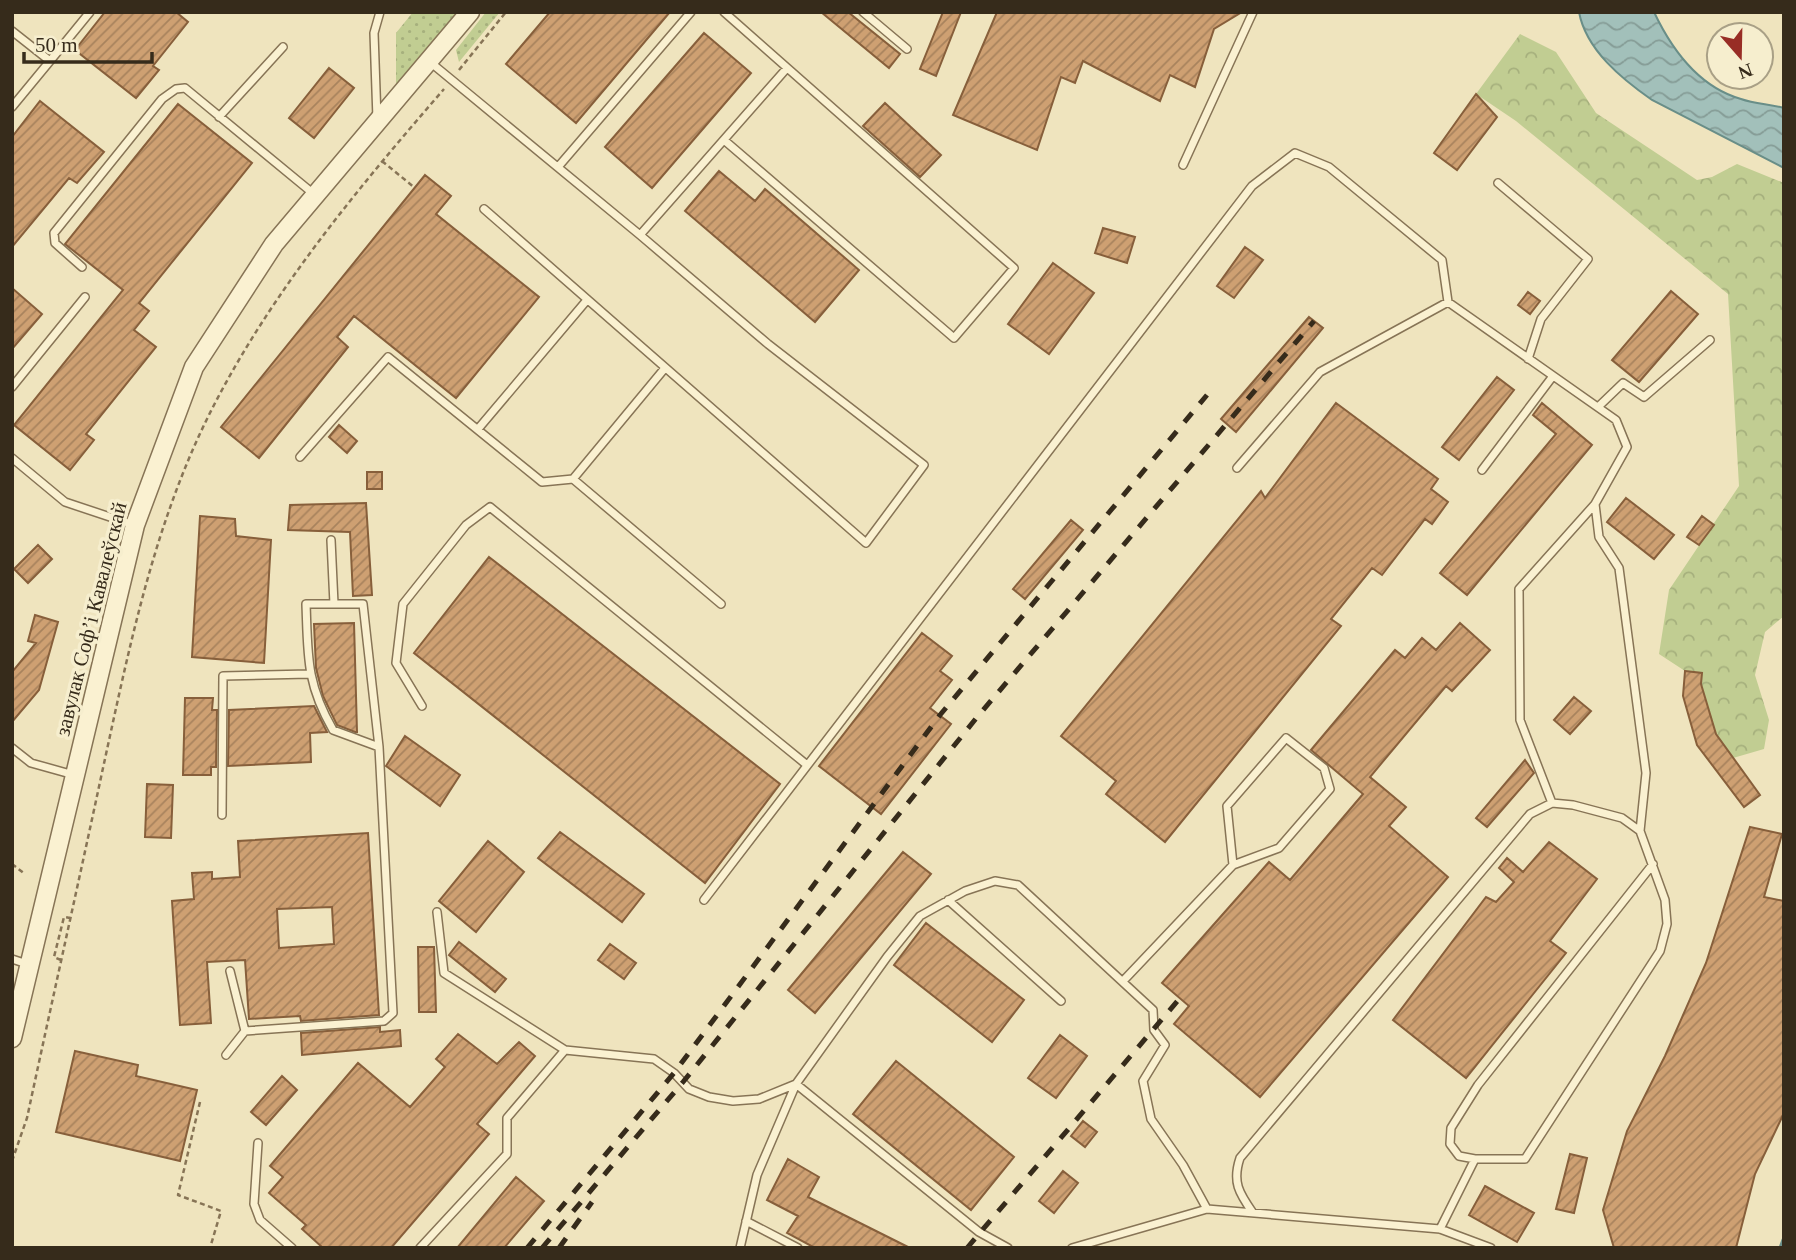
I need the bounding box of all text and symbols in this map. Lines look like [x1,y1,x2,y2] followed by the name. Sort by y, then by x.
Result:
[24,21,152,65] scale bar
[1705,21,1775,91] north arrow
[35,33,78,57] text: 50 m
[1735,59,1756,84] text: N
[50,500,132,738] street label: завулак Софʼі Кавалеўскай

